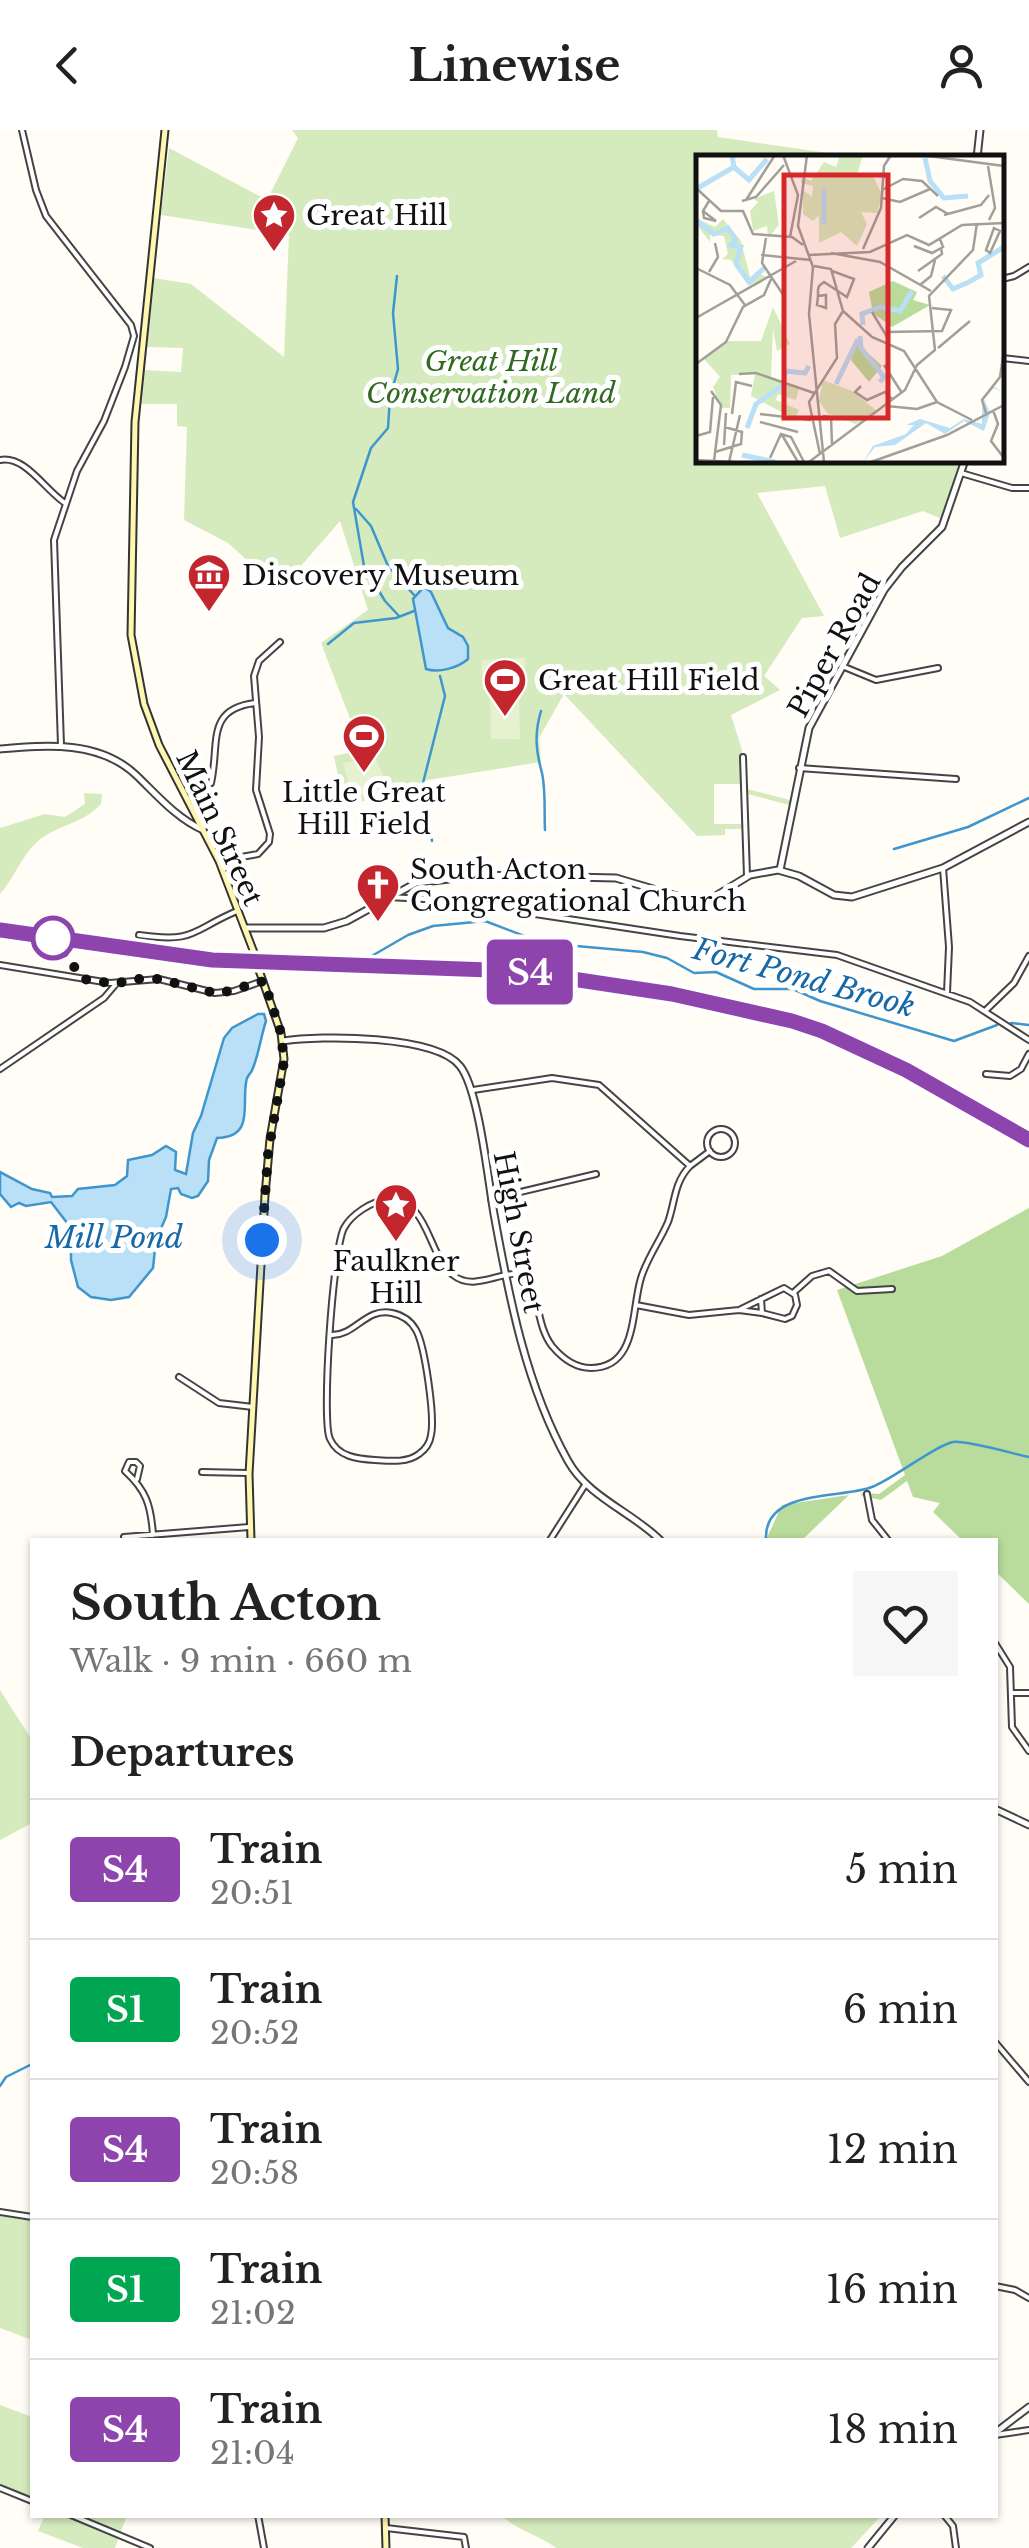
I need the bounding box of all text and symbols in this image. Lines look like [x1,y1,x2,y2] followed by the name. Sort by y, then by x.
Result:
[408,37,621,93] text: Linewise
[40,38,95,93] icon: back
[934,38,989,93] icon: person
[696,155,1004,462] inset map
[251,192,297,253] place icon: Great Hill
[306,198,447,233] place label: Great Hill
[366,344,616,411] park label: Great Hill Conservation Land
[186,552,232,613] museum icon: Discovery Museum
[242,558,519,593] place label: Discovery Museum
[781,567,888,723] street label: Piper Road
[482,657,528,718] sports icon: Great Hill Field
[538,663,760,698] place label: Great Hill Field
[341,713,387,774] sports icon: Little Great Hill Field
[168,745,271,912] street label: Main Street
[282,775,446,842] place label: Little Great Hill Field
[410,852,746,919] place label: South Acton Congregational Church
[355,862,401,923] church icon: South Acton Congregational Church
[32,917,74,959] unlabelled marker
[688,930,919,1025] water label: Fort Pond Brook
[485,940,575,1004] line badge: S4
[507,951,553,994] text: S4
[486,1148,551,1316] street label: High Street
[373,1182,419,1243] place icon: Faulkner Hill
[237,1215,287,1265] your location
[44,1219,183,1256] water label: Mill Pond
[332,1244,460,1311] place label: Faulkner Hill
[853,1571,958,1676] button: heart
[70,1573,381,1633] text: South Acton
[70,1641,412,1681] text: Walk · 9 min · 660 m
[70,1729,294,1776] text: Departures
[210,1826,322,1873] text: Train
[846,1846,958,1893] text: 5 min
[102,1848,148,1891] text: S4
[210,1873,294,1913] text: 20:51
[210,1966,322,2013] text: Train
[843,1986,958,2033] text: 6 min
[106,1988,144,2031] text: S1
[210,2013,300,2053] text: 20:52
[210,2106,322,2153] text: Train
[827,2126,958,2173] text: 12 min
[102,2128,148,2171] text: S4
[210,2153,299,2193] text: 20:58
[210,2246,322,2293] text: Train
[826,2266,958,2313] text: 16 min
[106,2268,144,2311] text: S1
[210,2293,296,2333] text: 21:02
[210,2386,322,2433] text: Train
[827,2406,958,2453] text: 18 min
[102,2408,148,2451] text: S4
[210,2433,295,2473] text: 21:04

